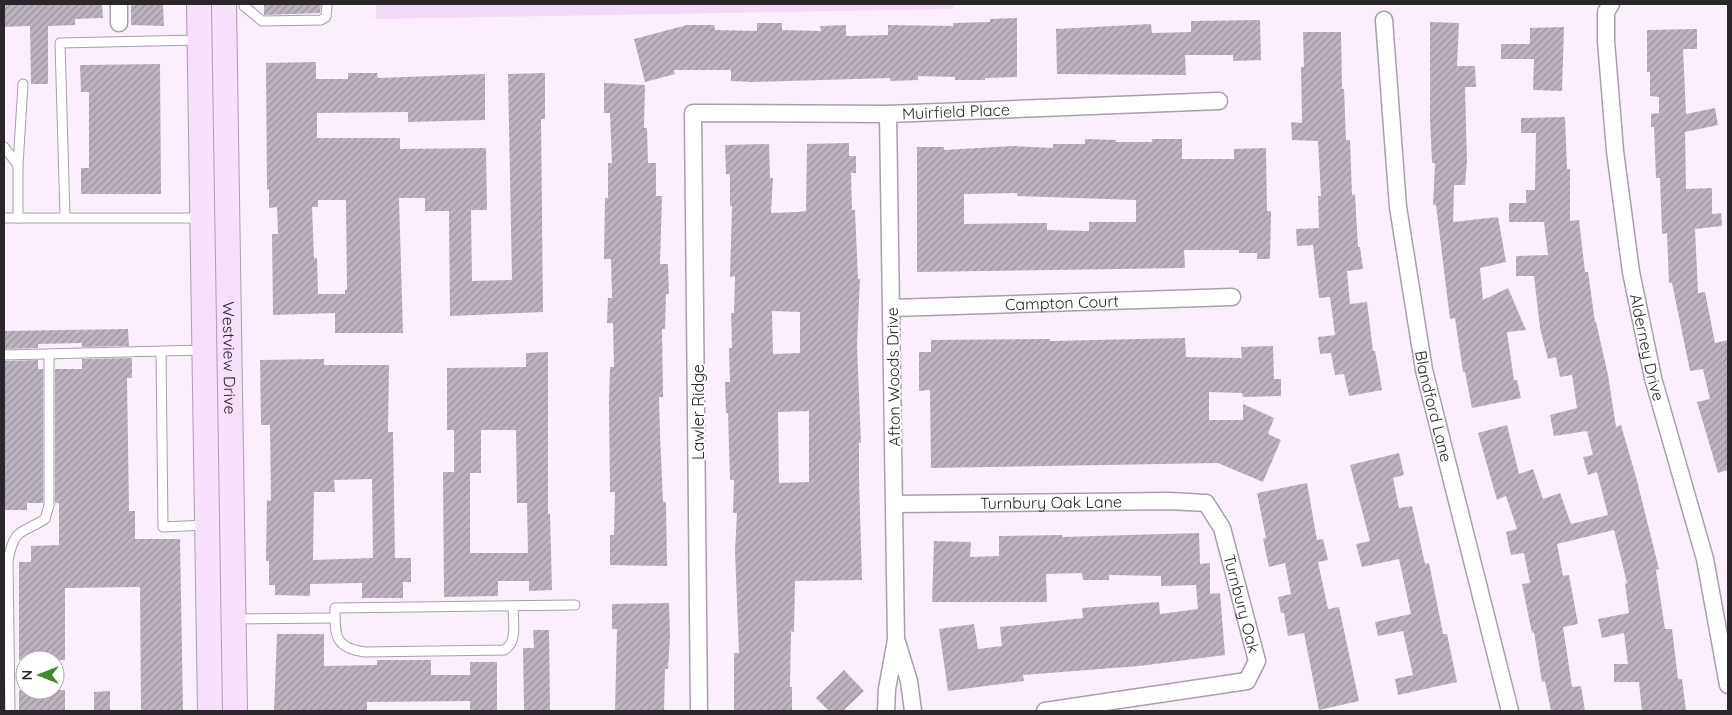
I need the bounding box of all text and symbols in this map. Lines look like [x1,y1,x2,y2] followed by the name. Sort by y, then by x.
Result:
[902,99,1010,123] street label: Muirfield Place
[1005,291,1119,314] street label: Campton Court
[1626,292,1669,403] street label: Alderney Drive
[219,301,240,415] street label: Westview Drive
[882,307,904,447] street label: Afton Woods Drive
[1411,349,1457,464] street label: Blandford Lane
[688,364,708,460] street label: Lawler Ridge
[980,492,1122,513] street label: Turnbury Oak Lane
[1219,552,1264,655] street label: Turnbury Oak
[15,650,65,700] north arrow
[18,670,36,680] text: N

